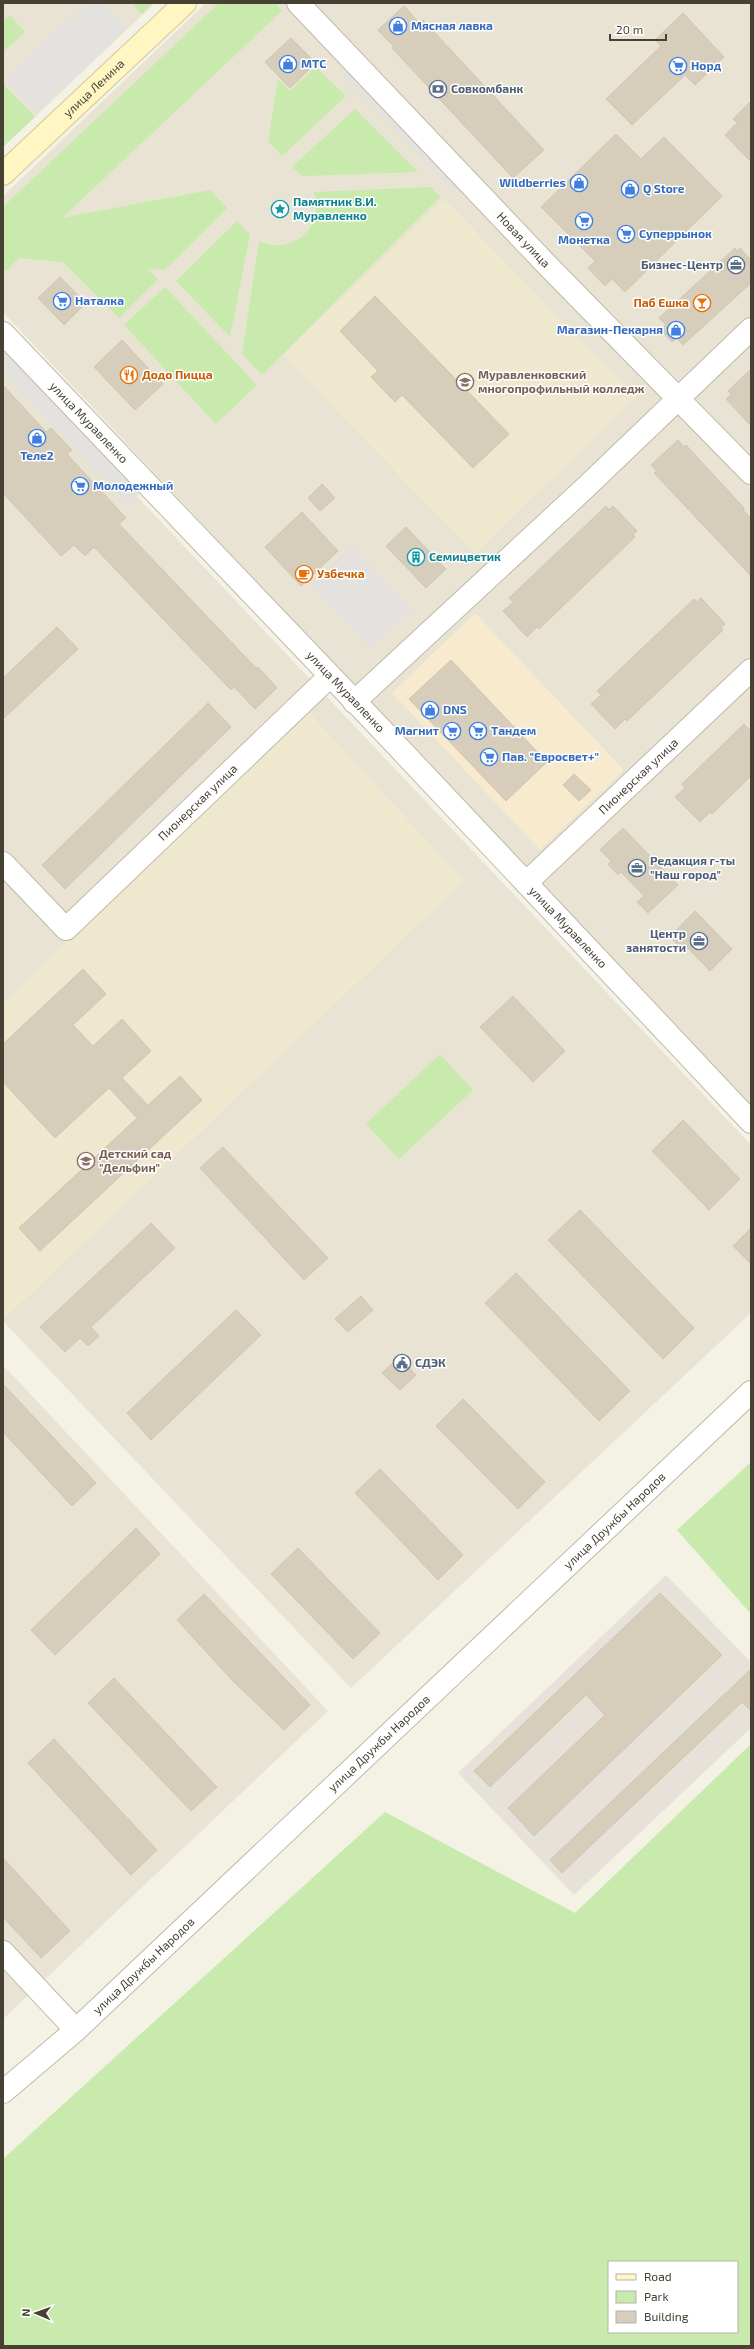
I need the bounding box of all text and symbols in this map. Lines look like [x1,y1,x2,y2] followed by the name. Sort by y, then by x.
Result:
[388,16,408,36] shop icon: Мясная лавка
[610,16,666,42] scale bar
[411,18,493,32] place label: Мясная лавка
[616,22,643,36] text: 20 m
[278,54,298,74] shop icon: МТС
[60,56,127,120] street label: улица Ленина
[301,56,326,70] place label: МТС
[668,56,688,76] supermarket icon: Норд
[691,58,722,72] place label: Норд
[428,79,448,99] bank icon: Совкомбанк
[451,81,523,95] place label: Совкомбанк
[569,173,589,193] shop icon: Wildberries
[499,175,566,189] place label: Wildberries
[620,179,640,199] shop icon: Q Store
[643,181,685,196] place label: Q Store
[293,194,377,222] place label: Памятник В.И. Муравленко
[270,199,290,219] place icon: Памятник В.И. Муравленко
[495,209,554,270] street label: Новая улица
[574,211,594,231] supermarket icon: Монетка
[616,224,636,244] supermarket icon: Суперрынок
[639,226,712,240] place label: Суперрынок
[558,232,610,246] place label: Монетка
[726,255,746,275] office icon: Бизнес-Центр
[641,257,723,271] place label: Бизнес-Центр
[52,291,72,311] supermarket icon: Наталка
[75,293,124,307] place label: Наталка
[692,293,712,313] bar icon: Паб Ешка
[633,295,689,309] place label: Паб Ешка
[666,320,686,340] shop icon: Магазин-Пекарня
[557,322,663,336] place label: Магазин-Пекарня
[119,365,139,385] restaurant icon: Додо Пицца
[142,367,213,381] place label: Додо Пицца
[478,367,645,395] place label: Муравленковский многопрофильный колледж
[455,372,475,392] school or university icon: Муравленковский многопрофильный колледж
[47,378,131,466] street label: улица Муравленко
[27,428,47,448] shop icon: Теле2
[20,448,54,462] place label: Теле2
[70,476,90,496] supermarket icon: Молодежный
[93,478,173,492] place label: Молодежный
[406,547,426,567] building icon: Семицветик
[429,549,501,563] place label: Семицветик
[294,564,314,584] cafe icon: Узбечка
[317,566,365,580] place label: Узбечка
[304,648,388,735] street label: улица Муравленко
[420,700,440,720] shop icon: DNS
[443,702,467,716] place label: DNS
[442,721,462,741] supermarket icon: Магнит
[468,721,488,741] supermarket icon: Тандем
[395,723,439,737] place label: Магнит
[491,723,536,737] place label: Тандем
[595,735,681,817] street label: Пионерская улица
[479,747,499,767] supermarket icon: Пав. "Евросвет+"
[502,749,599,763] place label: Пав. "Евросвет+"
[155,761,240,843] street label: Пионерская улица
[650,853,735,881] place label: Редакция г-ты "Наш город"
[627,858,647,878] office icon: Редакция г-ты "Наш город"
[526,883,610,971] street label: улица Муравленко
[626,926,686,954] place label: Центр занятости
[689,931,709,951] office icon: Центр занятости
[99,1146,172,1174] place label: Детский сад "Дельфин"
[76,1151,96,1171] school or university icon: Детский сад "Дельфин"
[392,1353,412,1373] public building icon: СДЭК
[415,1355,446,1369] place label: СДЭК
[560,1469,668,1572] street label: улица Дружбы Народов
[325,1691,432,1795] street label: улица Дружбы Народов
[89,1914,197,2017] street label: улица Дружбы Народов
[608,2261,738,2333] legend
[644,2269,672,2283] text: Road
[644,2289,669,2303] text: Park
[16,2293,56,2333] north arrow
[19,2308,32,2317] text: N
[644,2309,689,2323] text: Building

